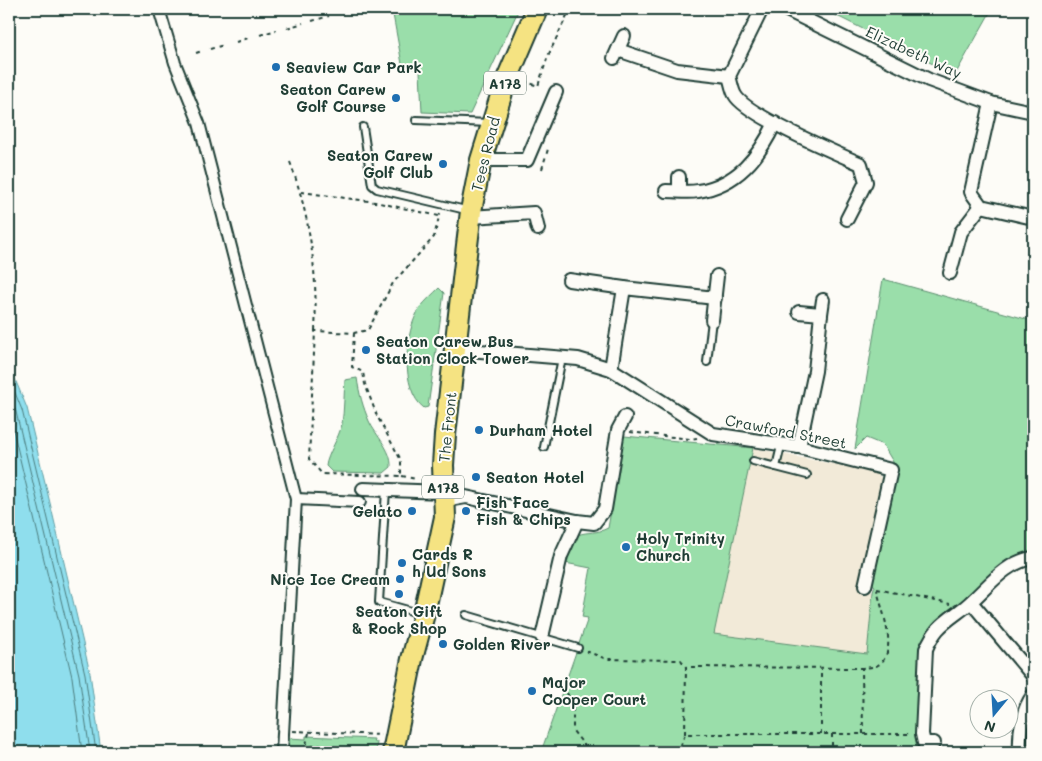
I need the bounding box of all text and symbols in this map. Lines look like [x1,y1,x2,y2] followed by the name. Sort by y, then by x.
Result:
[863,21,965,83] street label: Elizabeth Way
[286,57,422,77] place label: Seaview Car Park
[270,61,282,73] marker: Seaview Car Park
[484,72,526,95] road number: A178
[280,79,386,116] place label: Seaton Carew Golf Course
[390,92,402,104] marker: Seaton Carew Golf Course
[466,115,504,193] street label: Tees Road
[327,145,433,182] place label: Seaton Carew Golf Club
[437,158,449,170] marker: Seaton Carew Golf Club
[376,331,529,368] place label: Seaton Carew Bus Station Clock Tower
[360,344,372,356] marker: Seaton Carew Bus Station Clock Tower
[433,391,461,463] street label: The Front
[723,409,849,453] street label: Crawford Street
[489,420,592,440] place label: Durham Hotel
[473,424,485,436] marker: Durham Hotel
[486,467,584,487] place label: Seaton Hotel
[470,471,482,483] marker: Seaton Hotel
[422,476,464,498] road number: A178
[476,492,571,529] place label: Fish Face Fish & Chips
[352,501,402,521] place label: Gelato
[406,505,418,517] marker: Gelato
[460,505,472,517] marker: Fish Face Fish & Chips
[636,528,725,565] place label: Holy Trinity Church
[620,541,632,553] marker: Holy Trinity Church
[412,544,486,581] place label: Cards R h Ud Sons
[396,557,408,569] marker: Cards R h Ud Sons
[270,569,390,589] place label: Nice Ice Cream
[394,573,406,585] marker: Nice Ice Cream
[393,588,405,600] marker: Seaton Gift & Rock Shop
[351,601,447,638] place label: Seaton Gift & Rock Shop
[453,634,551,654] place label: Golden River
[437,638,449,650] marker: Golden River
[542,672,647,709] place label: Major Cooper Court
[526,685,538,697] marker: Major Cooper Court
[970,688,1020,738] north arrow
[982,716,998,738] text: N

